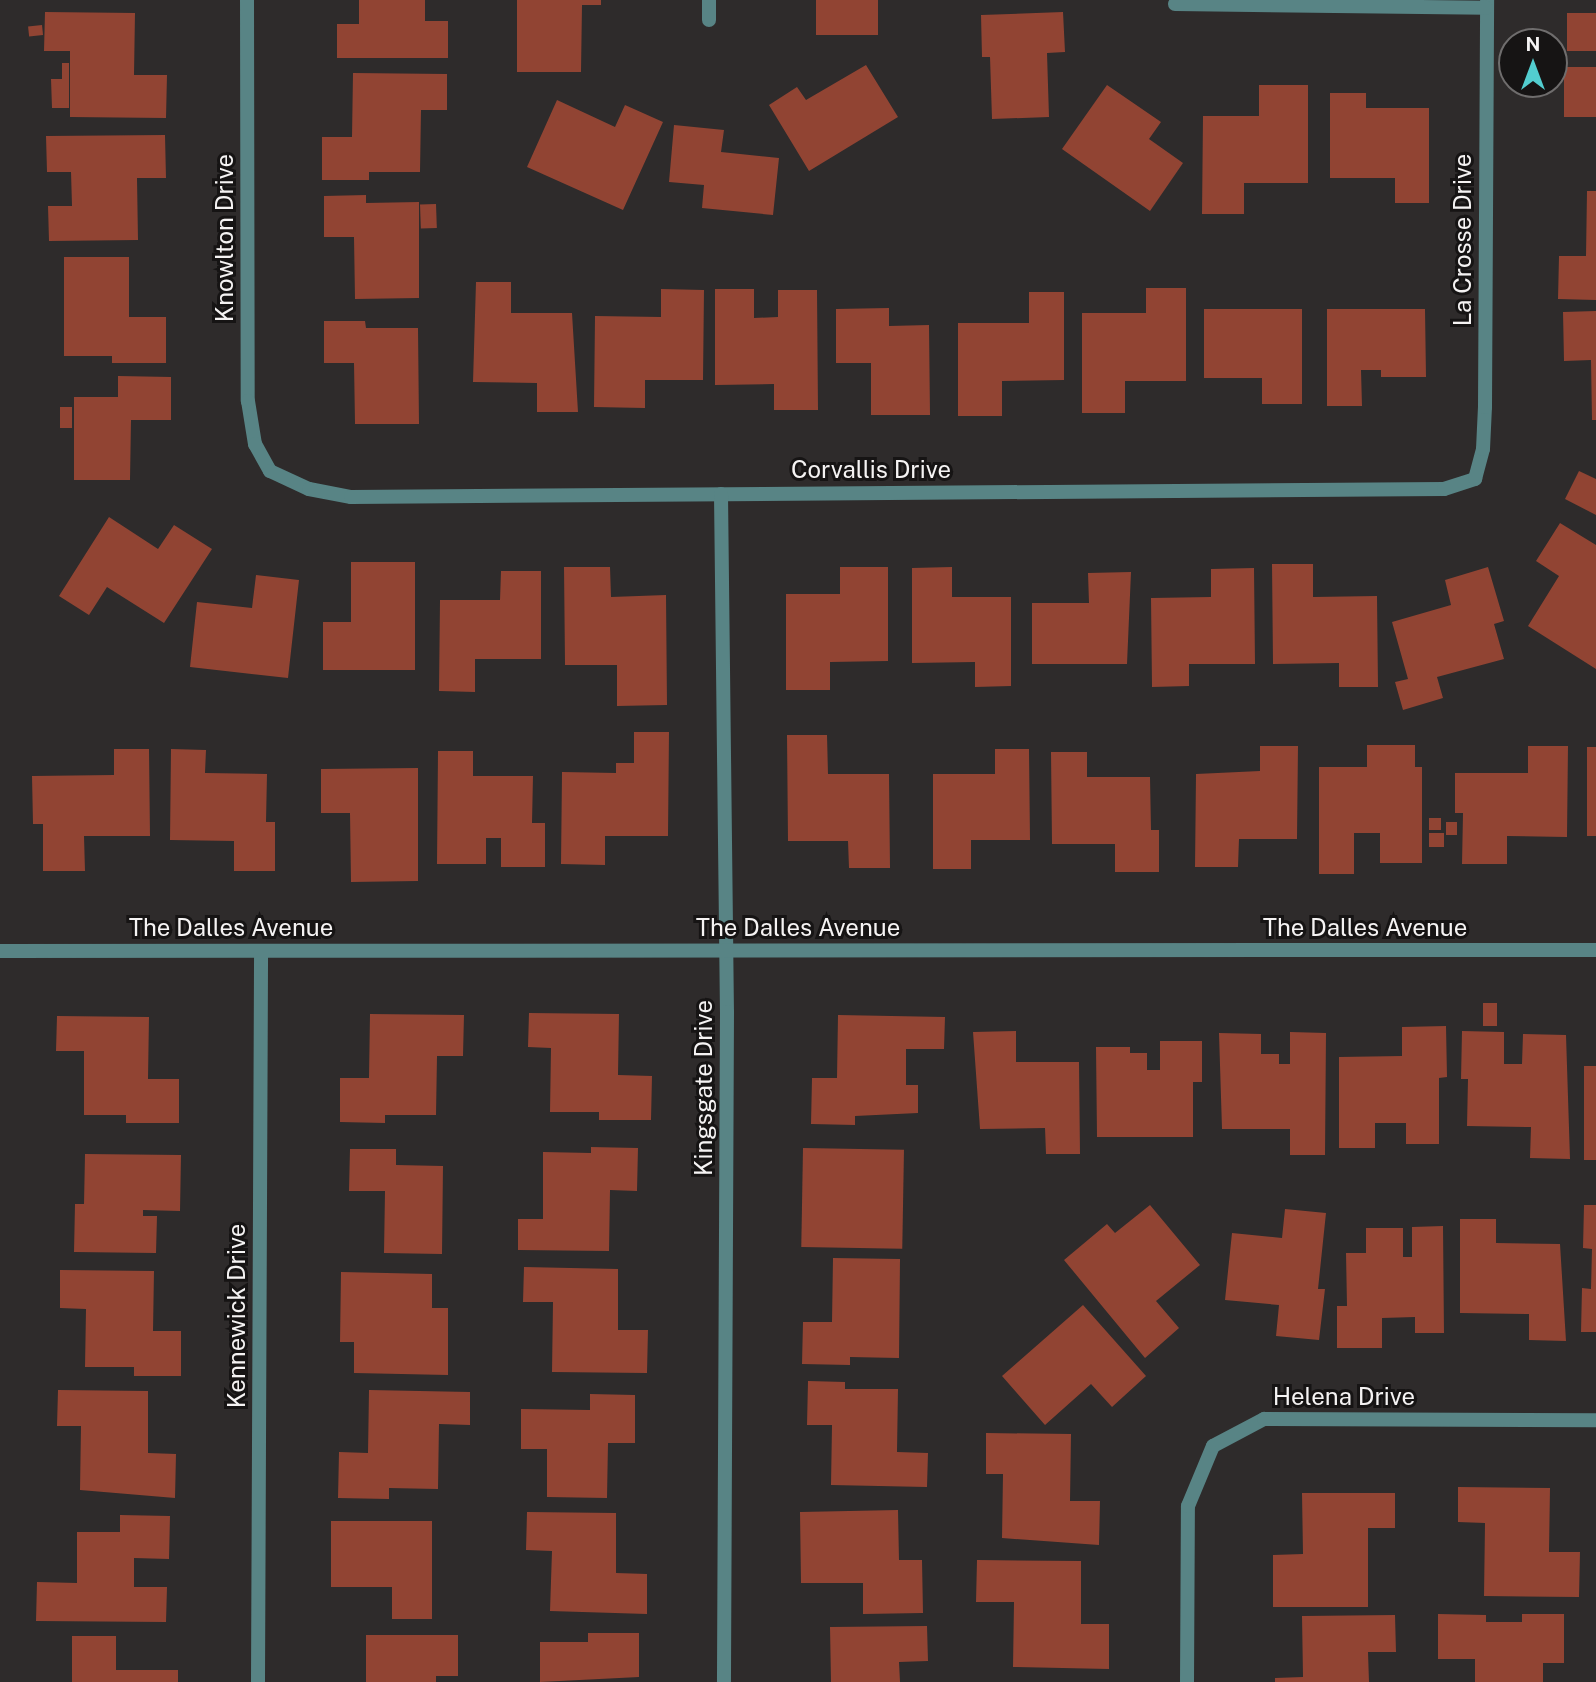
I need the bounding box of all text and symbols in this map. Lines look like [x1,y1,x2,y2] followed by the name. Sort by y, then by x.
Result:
[1498,28,1568,98] north arrow
[1526,33,1540,55] text: N
[211,154,239,322] street label: Knowlton Drive
[1449,154,1477,326] street label: La Crosse Drive
[791,456,951,484] street label: Corvallis Drive
[129,914,333,942] street label: The Dalles Avenue
[696,914,900,942] street label: The Dalles Avenue
[1263,914,1467,942] street label: The Dalles Avenue
[690,1000,718,1176] street label: Kingsgate Drive
[223,1224,251,1408] street label: Kennewick Drive
[1273,1383,1415,1411] street label: Helena Drive

